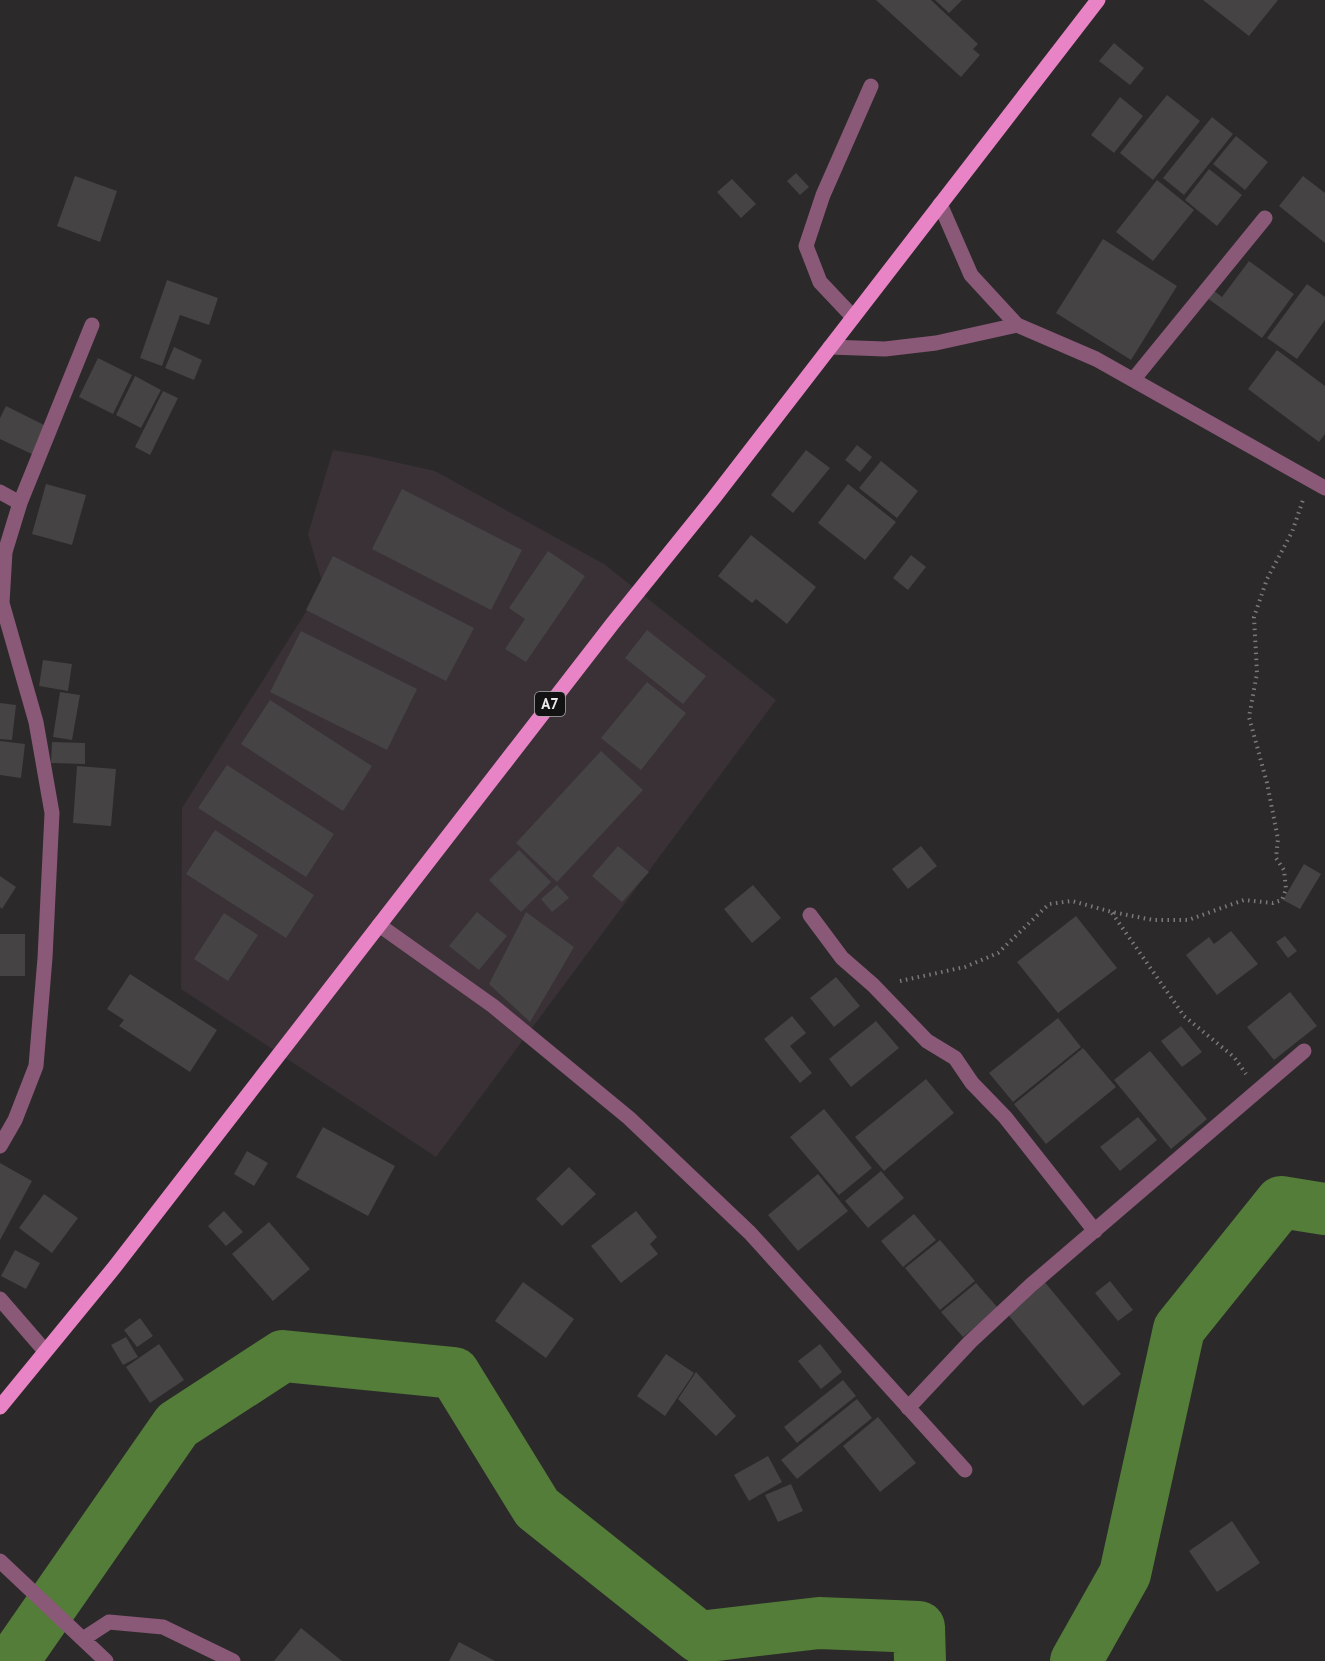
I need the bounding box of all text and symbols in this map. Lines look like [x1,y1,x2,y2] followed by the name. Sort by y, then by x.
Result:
[535,692,565,716] road number: A7

